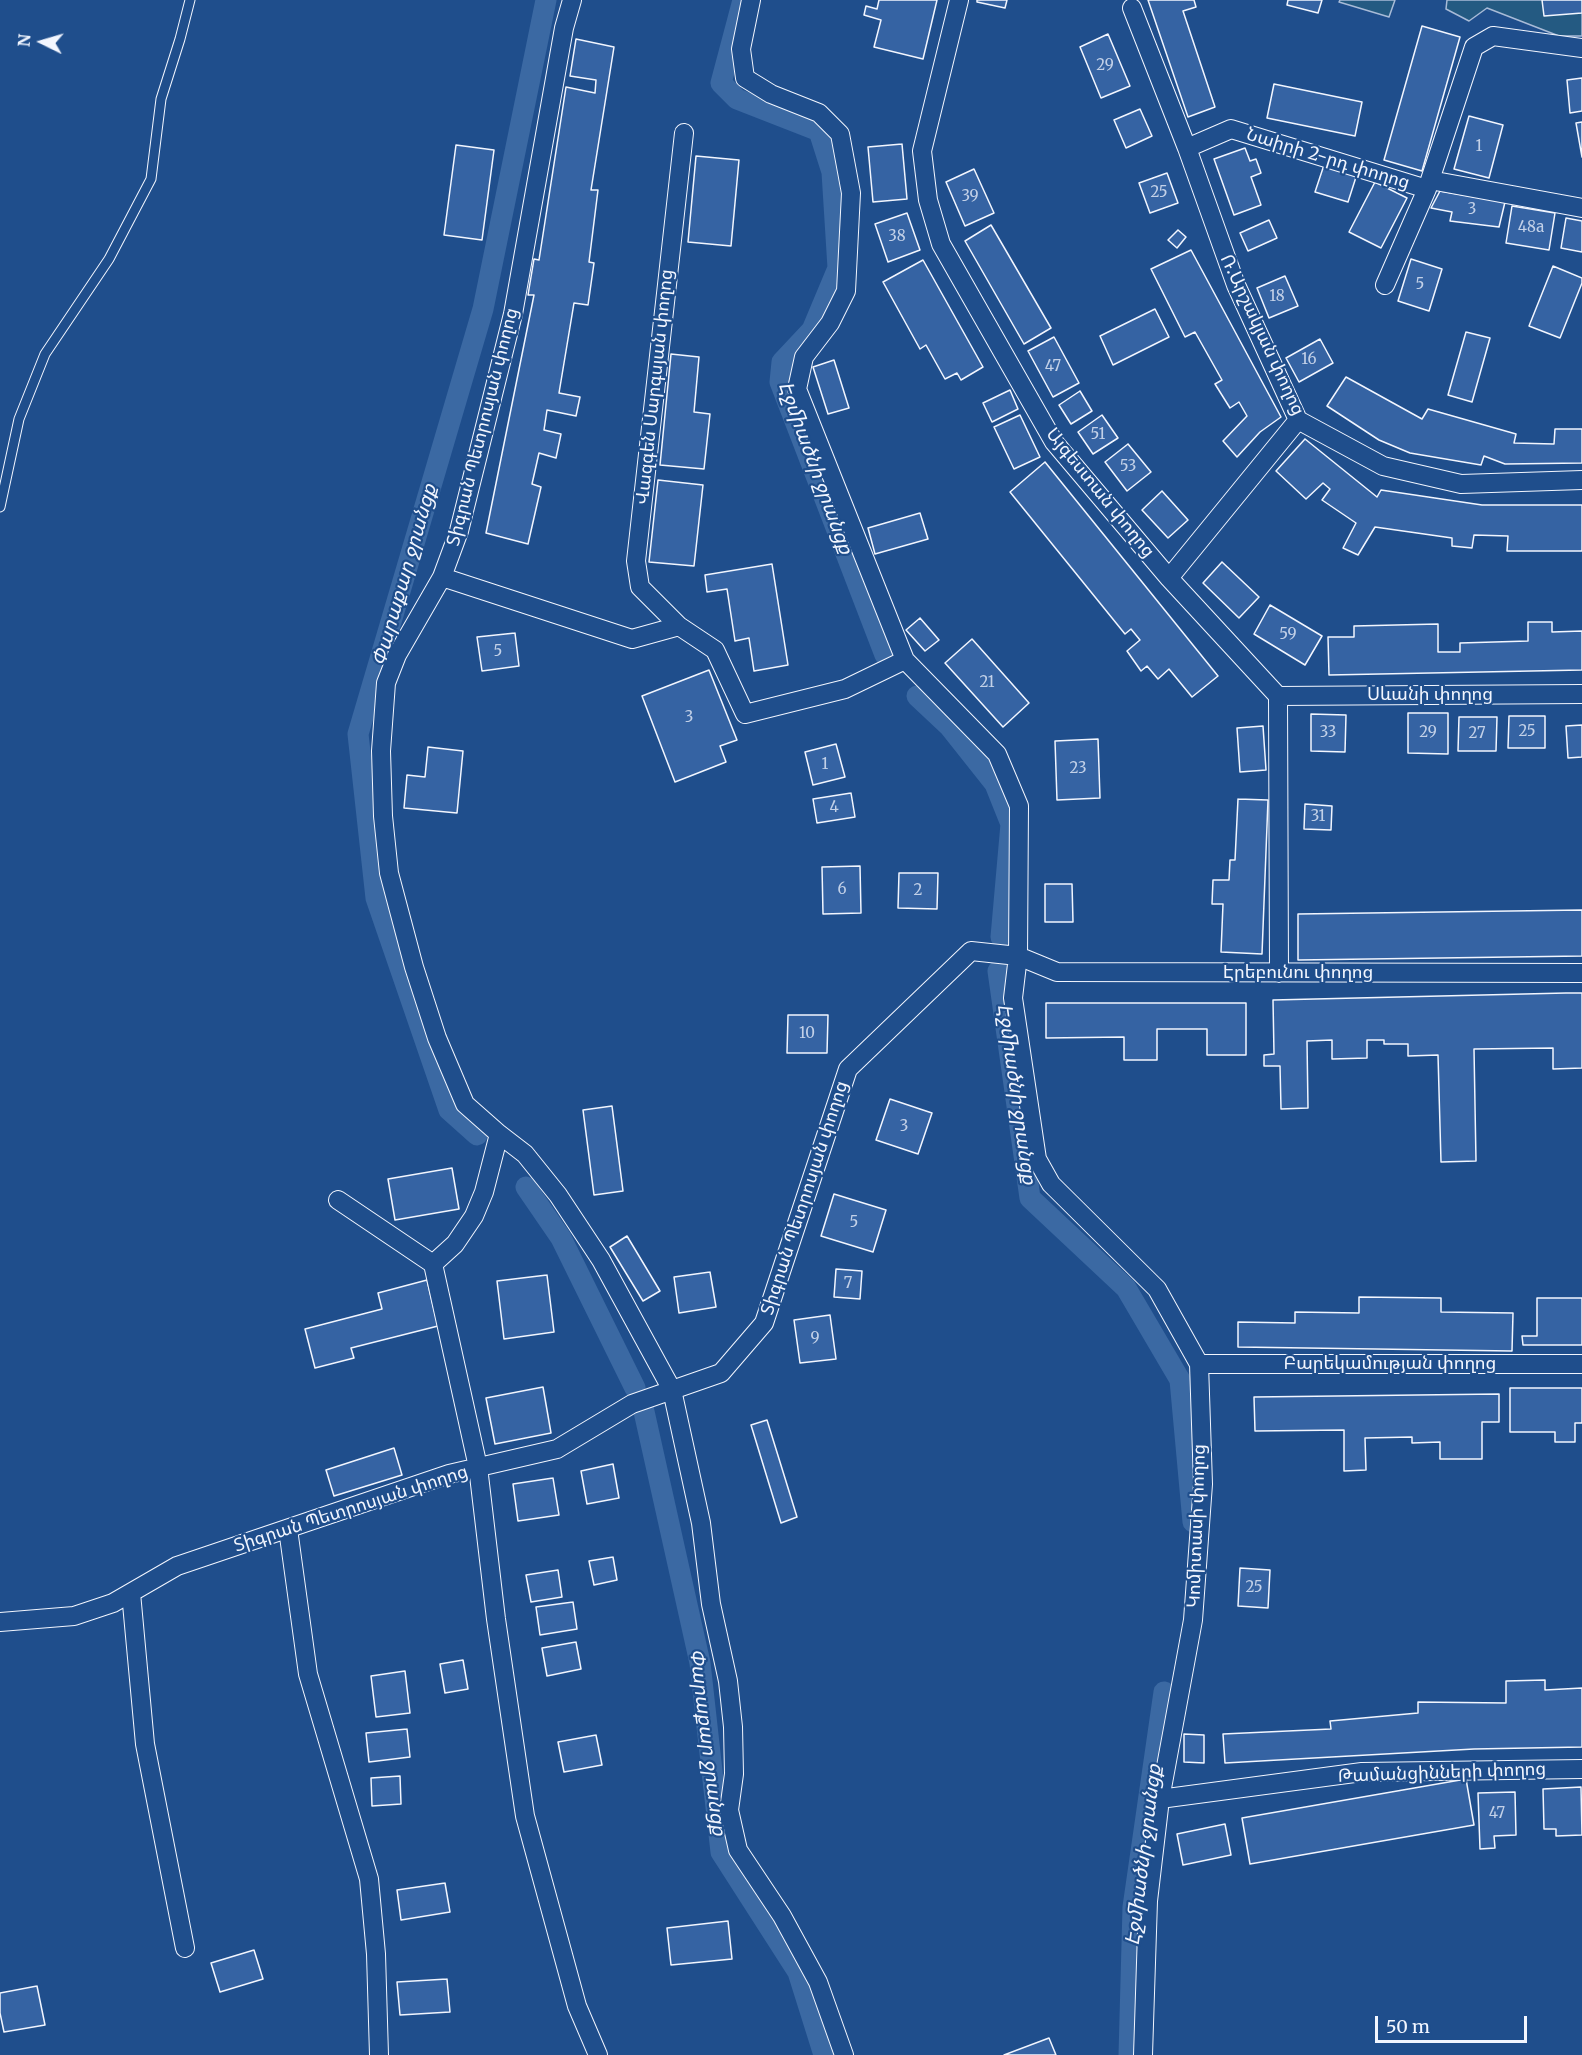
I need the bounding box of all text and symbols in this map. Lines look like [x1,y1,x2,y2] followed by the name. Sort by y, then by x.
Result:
[12,12,72,72] north arrow
[14,33,35,48] text: N
[1096,57,1114,75] house number: 29
[1244,124,1412,194] street label: Նաիրի 2-րդ փողոց
[1476,138,1482,156] house number: 1
[1150,184,1168,202] house number: 25
[961,188,979,206] house number: 39
[1468,201,1476,219] house number: 3
[1518,219,1544,237] house number: 48a
[888,228,906,246] house number: 38
[1215,251,1309,419] street label: Ռ.Արշակյան փողոց
[632,268,678,506] street label: Վազգեն Սարգսյան փողոց
[1416,276,1424,294] house number: 5
[1269,288,1285,306] house number: 18
[443,306,523,548] street label: Տիգրան Պետրոսյան փողոց
[1301,351,1317,369] house number: 16
[1045,358,1061,376] house number: 47
[773,378,857,558] water label: Էջմիածնի ջրանցք
[1041,424,1159,562] street label: Այգեստան փողոց
[1091,426,1105,444] house number: 51
[1120,458,1136,476] house number: 53
[368,481,442,669] water label: Փարաքար ջրանցք
[1279,626,1297,644] house number: 59
[494,643,502,661] house number: 5
[979,674,995,692] house number: 21
[1367,684,1493,706] street label: Սևանի փողոց
[685,709,693,727] house number: 3
[1518,723,1536,741] house number: 25
[1320,724,1336,742] house number: 33
[1419,724,1437,742] house number: 29
[1469,725,1485,743] house number: 27
[822,756,828,774] house number: 1
[1070,760,1086,778] house number: 23
[829,799,839,817] house number: 4
[1311,808,1325,826] house number: 31
[837,881,847,899] house number: 6
[914,882,922,900] house number: 2
[1223,962,1373,984] street label: Էրեբունու փողոց
[991,1002,1041,1186] water label: Էջմիածնի ջրանցք
[799,1025,815,1043] house number: 10
[757,1078,853,1318] street label: Տիգրան Պետրոսյան փողոց
[900,1118,908,1136] house number: 3
[850,1214,858,1232] house number: 5
[844,1275,852,1293] house number: 7
[810,1330,820,1348] house number: 9
[1284,1353,1496,1375] street label: Բարեկամության փողոց
[1183,1444,1211,1608] street label: Կոմիտասի փողոց
[231,1461,471,1557] street label: Տիգրան Պետրոսյան փողոց
[1245,1579,1263,1597] house number: 25
[684,1647,730,1837] water label: Փարաքար ջրանցք
[1338,1759,1546,1787] street label: Թամանցինների փողոց
[1121,1763,1167,1947] water label: Էջմիածնի ջրանցք
[1489,1805,1505,1823] house number: 47
[1378,2004,1530,2042] scale bar
[1386,2015,1430,2038] text: 50 m

